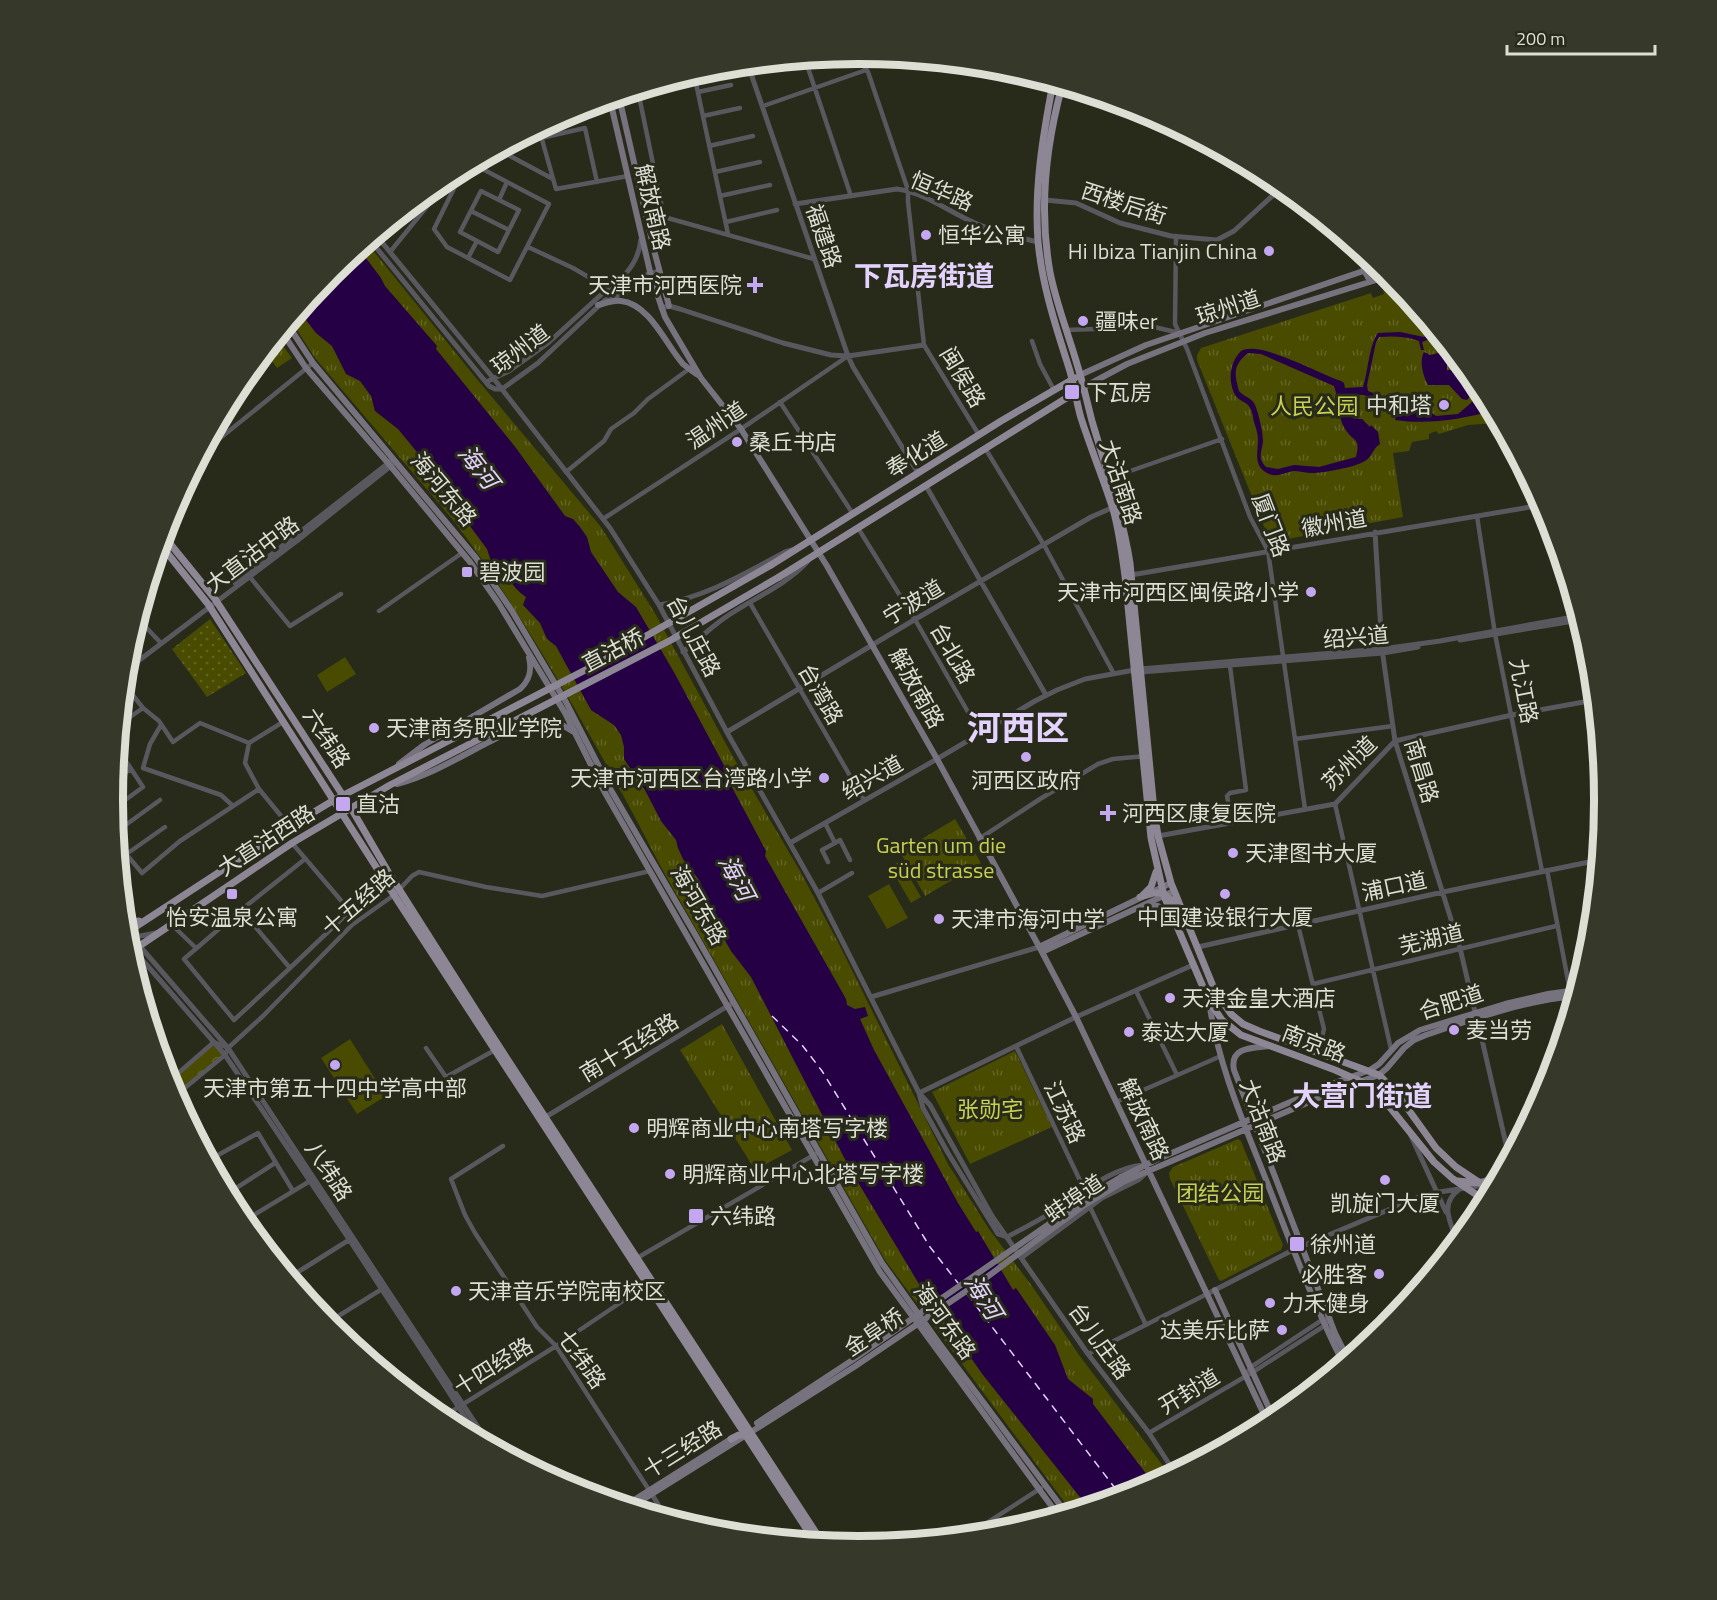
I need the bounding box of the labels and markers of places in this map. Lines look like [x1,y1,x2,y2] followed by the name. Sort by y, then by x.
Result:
[938,218,1026,252] place label: 恒华公寓
[919,228,933,242] marker: 恒华公寓
[1068,234,1257,268] place label: Hi Ibiza Tianjin China
[1262,244,1276,258] marker: Hi Ibiza Tianjin China
[588,268,742,302] place label: 天津市河西医院
[746,276,764,294] marker: 天津市河西医院
[1095,304,1158,338] place label: 疆味er
[1076,314,1090,328] marker: 疆味er
[1086,375,1152,409] place label: 下瓦房
[1063,383,1081,401] marker: 下瓦房
[1366,388,1432,422] place label: 中和塔
[1437,398,1451,412] marker: 中和塔
[749,425,837,459] place label: 桑丘书店
[730,435,744,449] marker: 桑丘书店
[479,555,545,589] place label: 碧波园
[460,565,474,579] marker: 碧波园
[1057,575,1299,609] place label: 天津市河西区闽侯路小学
[1304,585,1318,599] marker: 天津市河西区闽侯路小学
[386,711,562,745] place label: 天津商务职业学院
[367,721,381,735] marker: 天津商务职业学院
[1019,750,1033,764] marker: 河西区政府
[570,761,812,795] place label: 天津市河西区台湾路小学
[971,763,1081,797] place label: 河西区政府
[817,771,831,785] marker: 天津市河西区台湾路小学
[356,787,400,821] place label: 直沽
[334,795,352,813] marker: 直沽
[1122,796,1276,830] place label: 河西区康复医院
[1099,804,1117,822] marker: 河西区康复医院
[1245,836,1377,870] place label: 天津图书大厦
[1226,846,1240,860] marker: 天津图书大厦
[225,887,239,901] marker: 怡安温泉公寓
[1218,887,1232,901] marker: 中国建设银行大厦
[166,900,298,934] place label: 怡安温泉公寓
[1137,900,1313,934] place label: 中国建设银行大厦
[951,902,1105,936] place label: 天津市海河中学
[932,912,946,926] marker: 天津市海河中学
[1182,981,1336,1015] place label: 天津金皇大酒店
[1163,991,1177,1005] marker: 天津金皇大酒店
[1466,1013,1532,1047] place label: 麦当劳
[1141,1015,1229,1049] place label: 泰达大厦
[1447,1023,1461,1037] marker: 麦当劳
[1122,1025,1136,1039] marker: 泰达大厦
[328,1058,342,1072] marker: 天津市第五十四中学高中部
[203,1071,467,1105] place label: 天津市第五十四中学高中部
[646,1111,888,1145] place label: 明辉商业中心南塔写字楼
[627,1121,641,1135] marker: 明辉商业中心南塔写字楼
[682,1157,924,1191] place label: 明辉商业中心北塔写字楼
[663,1167,677,1181] marker: 明辉商业中心北塔写字楼
[1378,1173,1392,1187] marker: 凯旋门大厦
[1330,1186,1440,1220] place label: 凯旋门大厦
[710,1199,776,1233] place label: 六纬路
[687,1207,705,1225] marker: 六纬路
[1310,1227,1376,1261] place label: 徐州道
[1288,1235,1306,1253] marker: 徐州道
[1301,1257,1367,1291] place label: 必胜客
[1372,1267,1386,1281] marker: 必胜客
[468,1274,666,1308] place label: 天津音乐学院南校区
[449,1284,463,1298] marker: 天津音乐学院南校区
[1282,1286,1370,1320] place label: 力禾健身
[1263,1296,1277,1310] marker: 力禾健身
[1160,1313,1270,1347] place label: 达美乐比萨
[1275,1323,1289,1337] marker: 达美乐比萨

